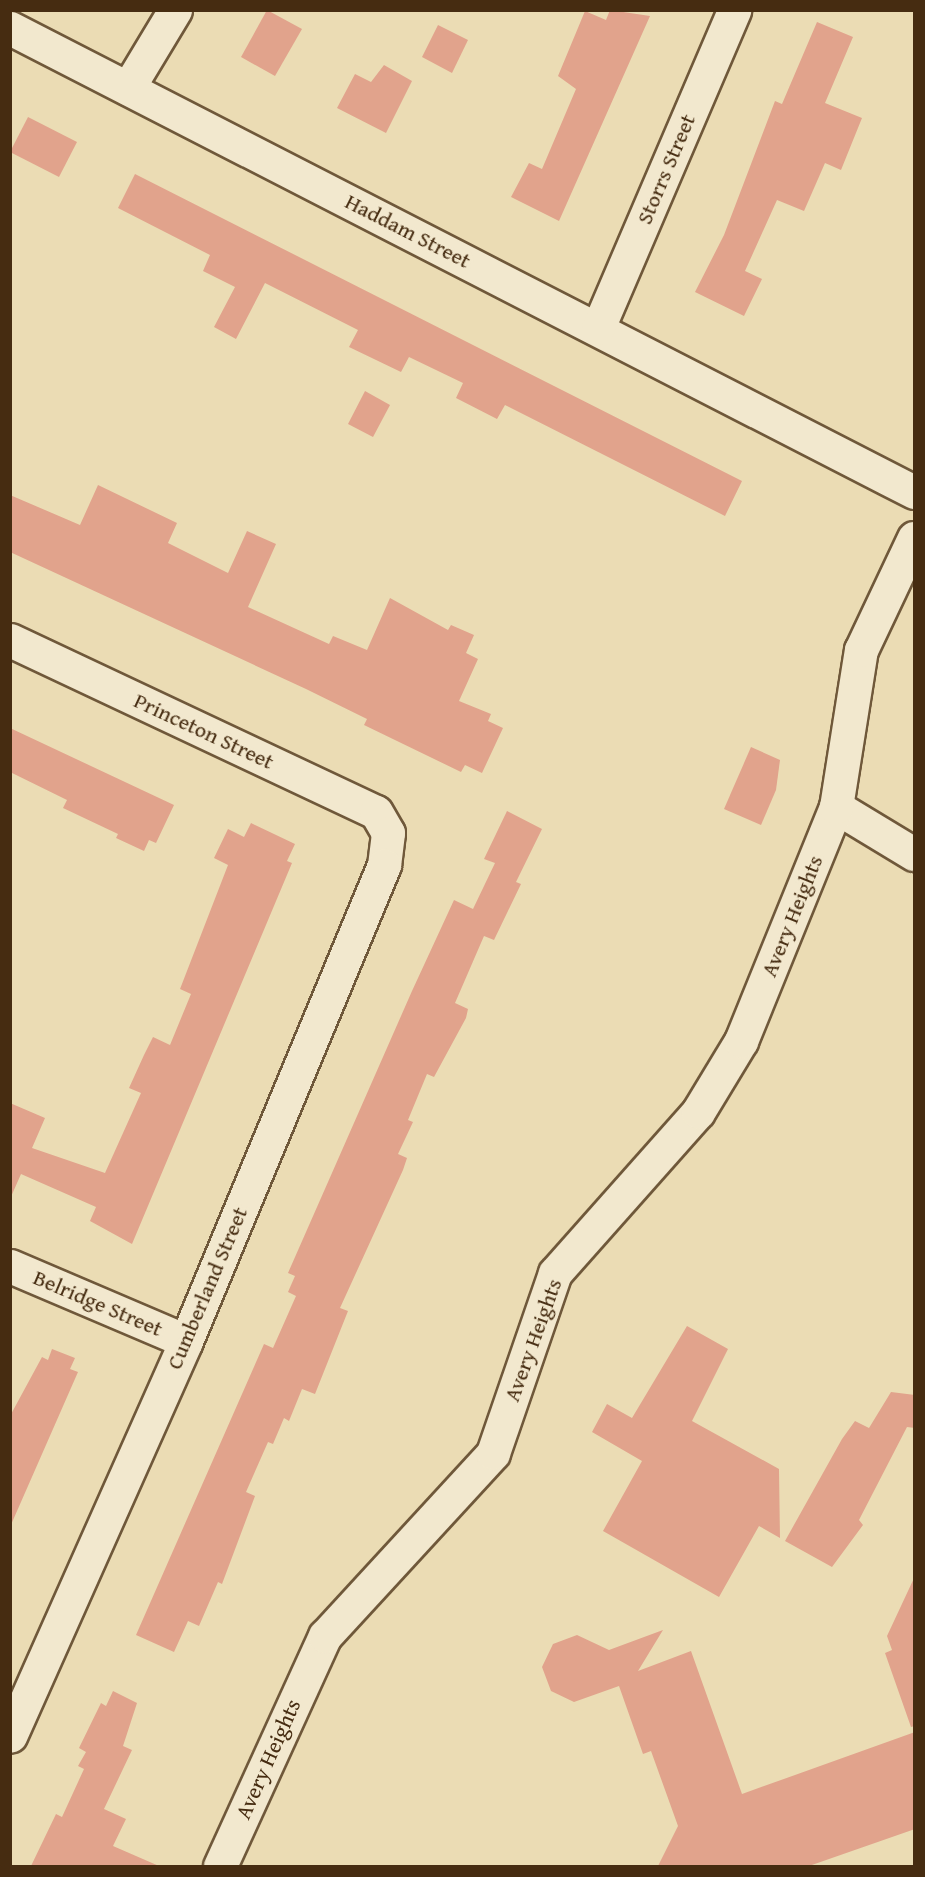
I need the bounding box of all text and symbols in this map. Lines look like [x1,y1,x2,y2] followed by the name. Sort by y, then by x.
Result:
[631,110,701,228] street label: Storrs Street
[341,188,475,274] street label: Haddam Street
[130,687,278,775] street label: Princeton Street
[756,851,828,981] street label: Avery Heights
[161,1203,253,1373] street label: Cumberland Street
[29,1264,167,1342] street label: Belridge Street
[499,1275,567,1405] street label: Avery Heights
[230,1695,306,1823] street label: Avery Heights

